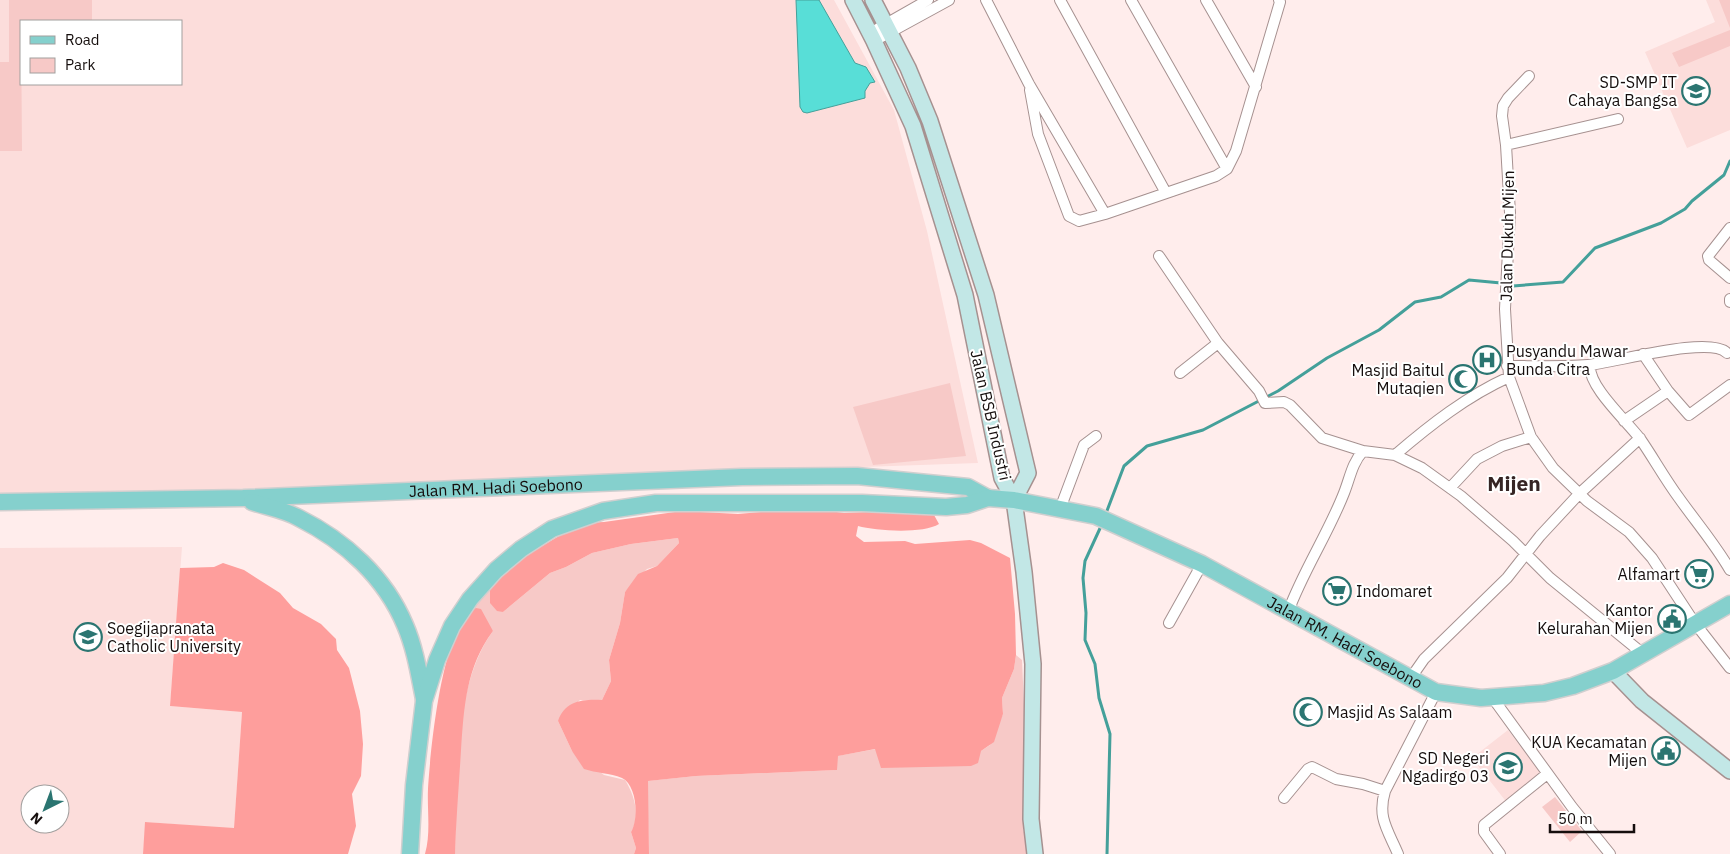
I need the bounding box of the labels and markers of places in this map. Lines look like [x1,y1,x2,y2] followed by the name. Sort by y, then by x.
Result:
[1568,72,1677,110] place label: SD-SMP IT Cahaya Bangsa
[1681,76,1711,106] school or university icon: SD-SMP IT Cahaya Bangsa
[1506,341,1628,379] place label: Pusyandu Mawar Bunda Citra
[1472,345,1502,375] hospital icon: Pusyandu Mawar Bunda Citra
[1352,360,1444,398] place label: Masjid Baitul Mutaqien
[1448,364,1478,394] mosque icon: Masjid Baitul Mutaqien
[1684,559,1714,589] supermarket icon: Alfamart
[1618,564,1680,584] place label: Alfamart
[1322,576,1352,606] supermarket icon: Indomaret
[1356,581,1432,601] place label: Indomaret
[1537,600,1653,638] place label: Kantor Kelurahan Mijen
[1657,604,1687,634] public building icon: Kantor Kelurahan Mijen
[107,618,241,656] place label: Soegijapranata Catholic University
[73,622,103,652] school or university icon: Soegijapranata Catholic University
[1293,697,1323,727] mosque icon: Masjid As Salaam
[1327,702,1452,722] place label: Masjid As Salaam
[1531,732,1647,770] place label: KUA Kecamatan Mijen
[1651,736,1681,766] public building icon: KUA Kecamatan Mijen
[1402,748,1489,786] place label: SD Negeri Ngadirgo 03
[1493,752,1523,782] school or university icon: SD Negeri Ngadirgo 03

